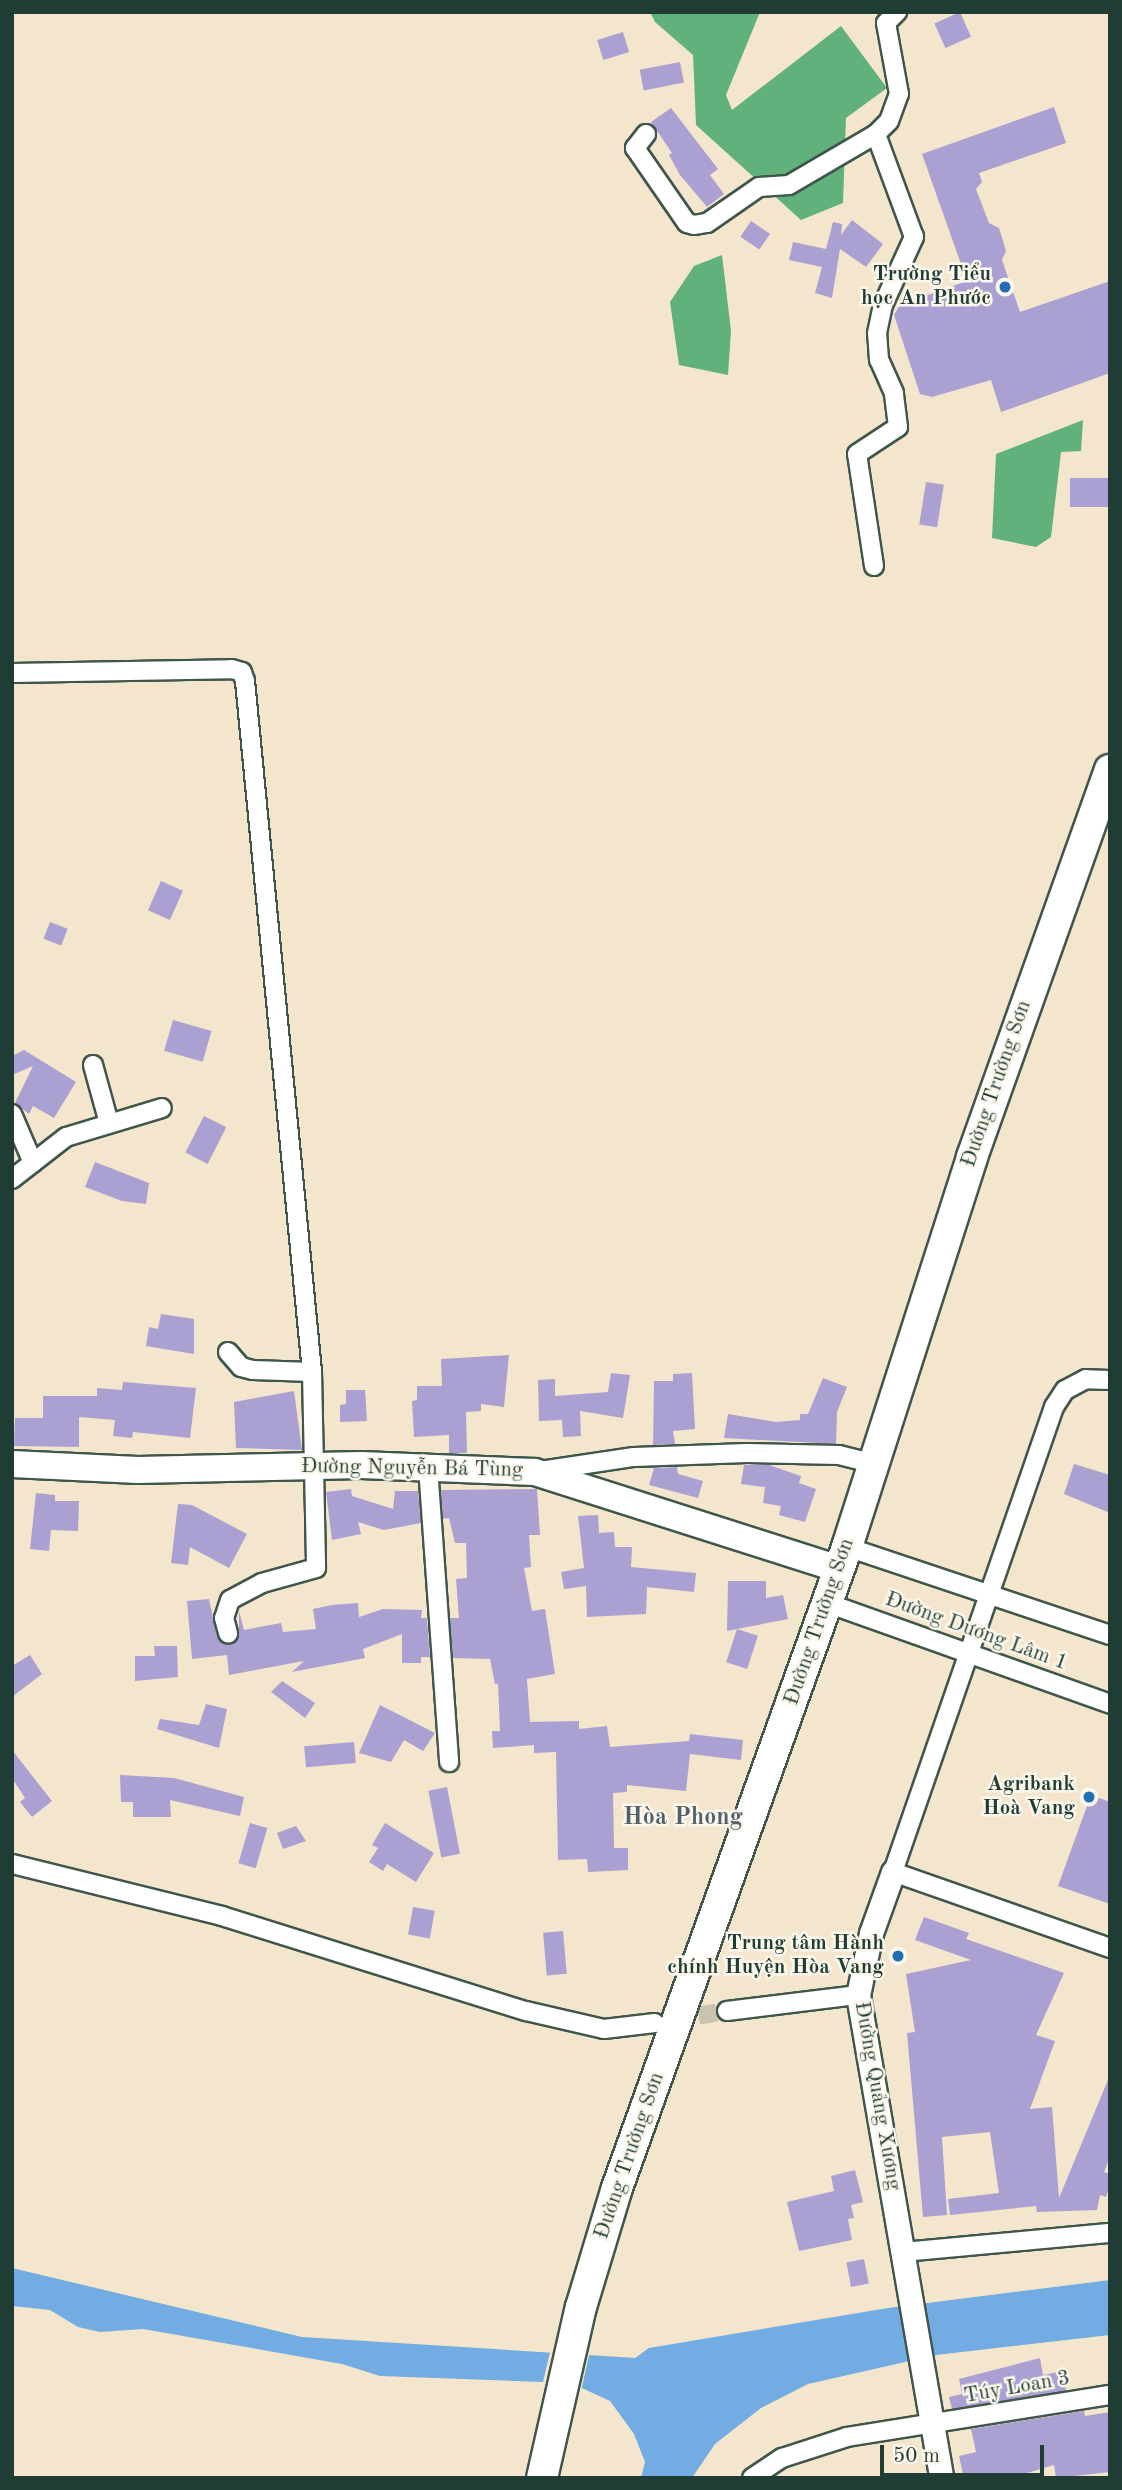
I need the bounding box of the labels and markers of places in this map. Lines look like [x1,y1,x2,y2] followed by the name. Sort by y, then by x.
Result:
[861,262,991,312] place label: Trường Tiểu học An Phước
[997,279,1013,295] marker: Trường Tiểu học An Phước
[982,1772,1075,1822] place label: Agribank Hoà Vang
[1081,1789,1097,1805] marker: Agribank Hoà Vang
[667,1931,884,1981] place label: Trung tâm Hành chính Huyện Hòa Vang
[890,1948,906,1964] marker: Trung tâm Hành chính Huyện Hòa Vang

